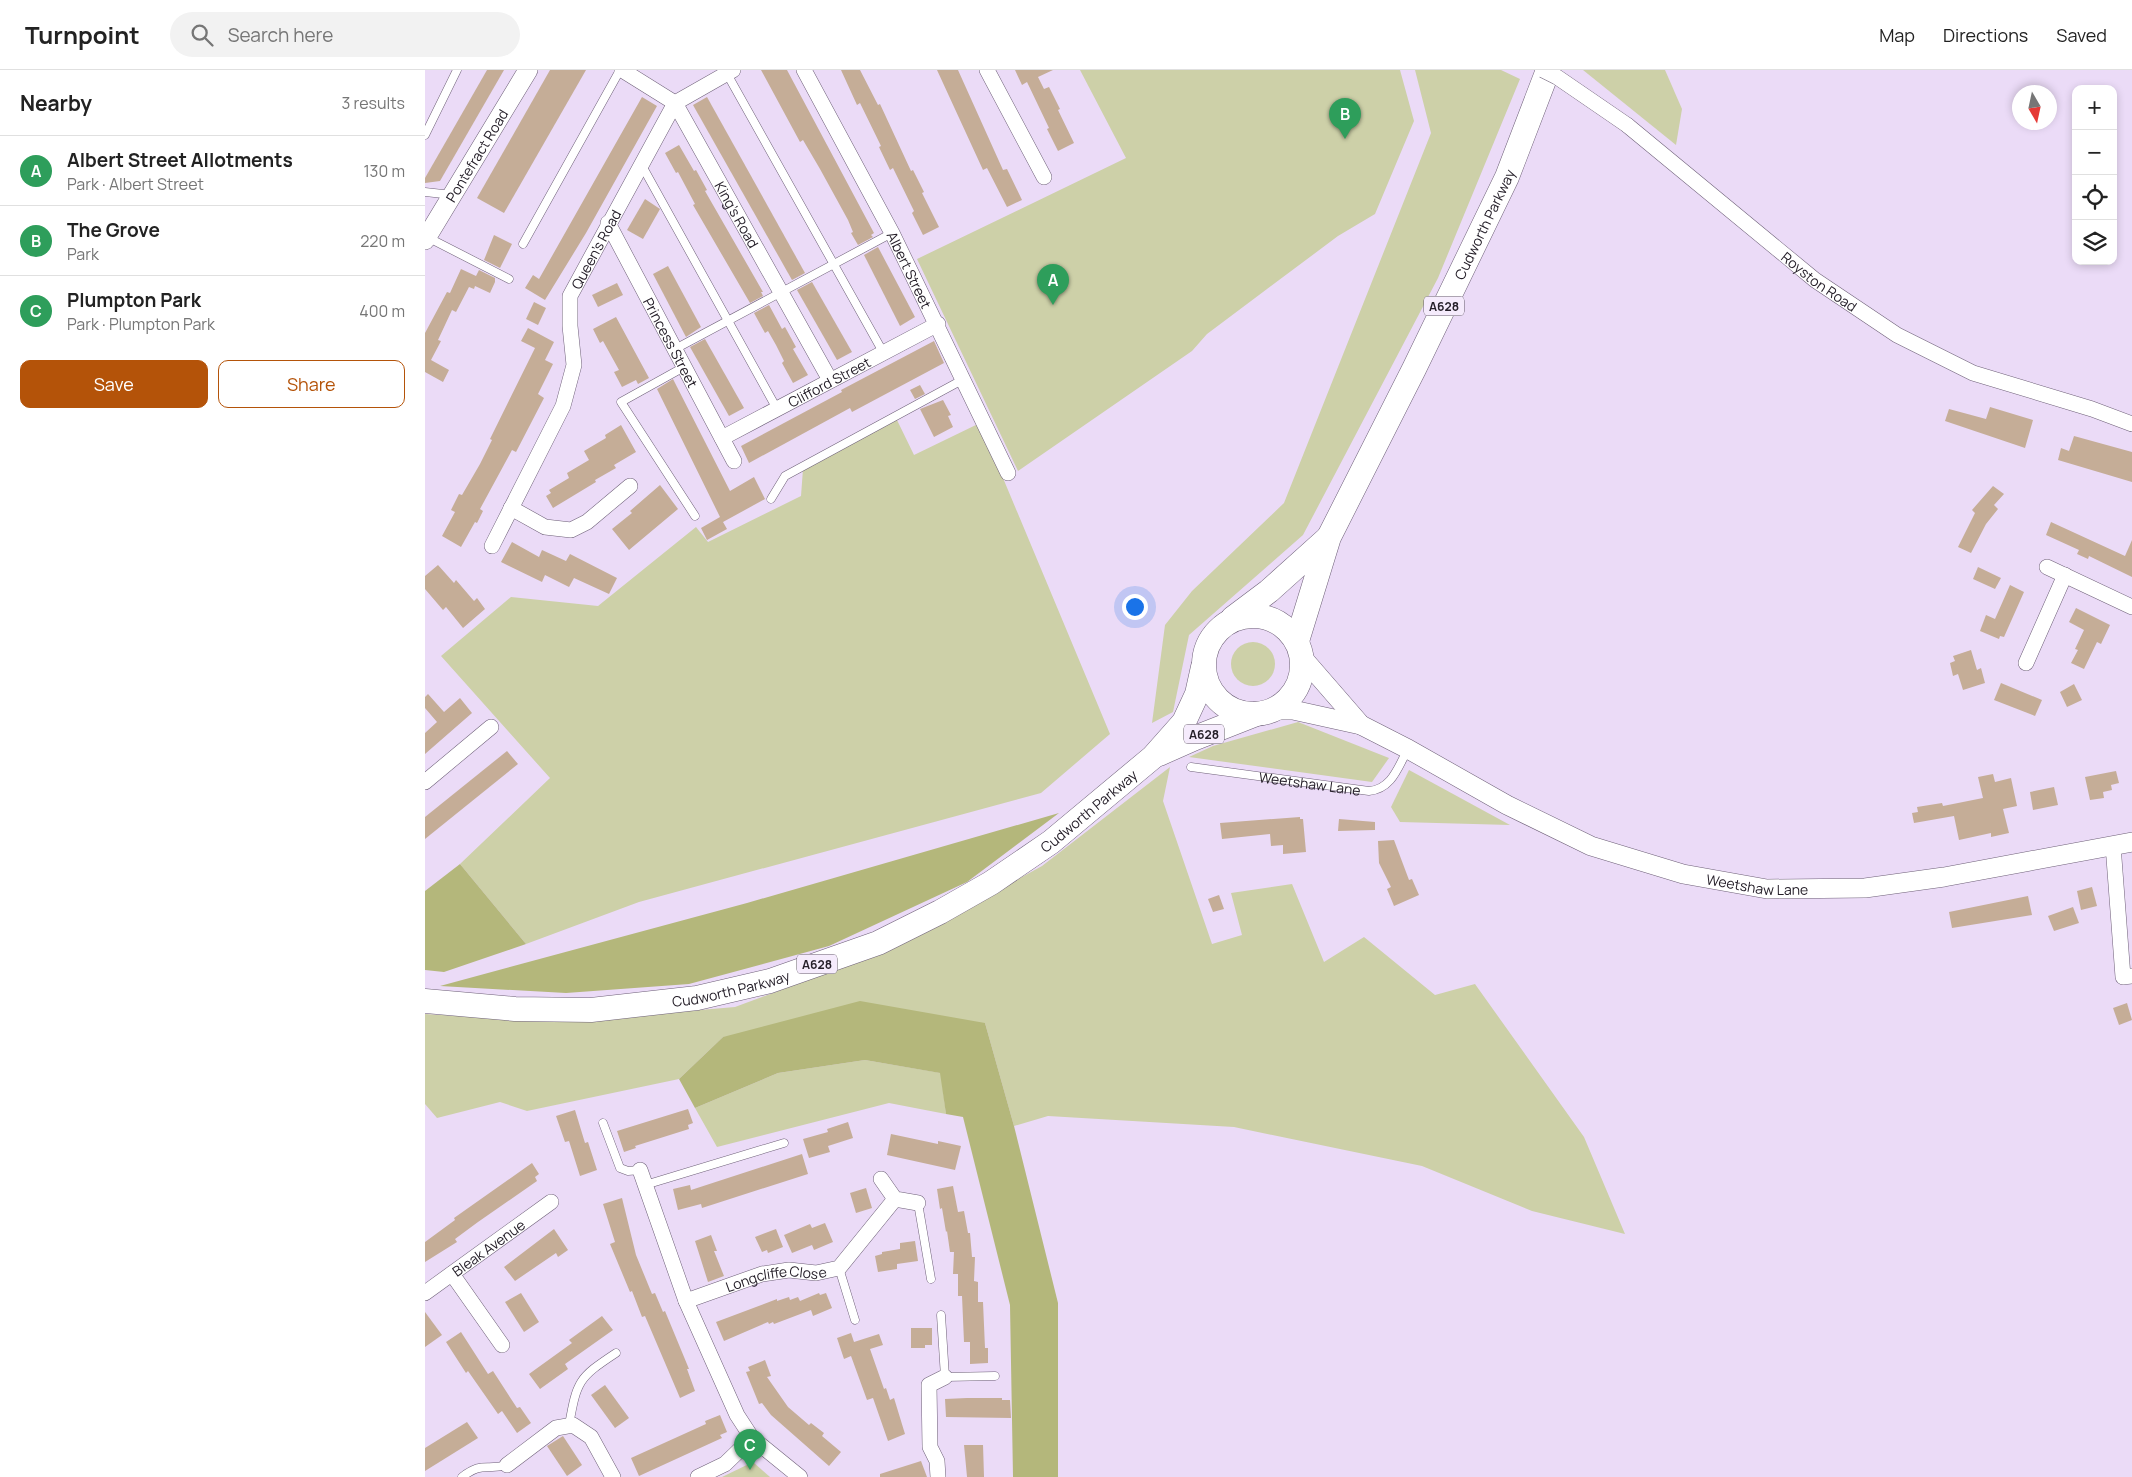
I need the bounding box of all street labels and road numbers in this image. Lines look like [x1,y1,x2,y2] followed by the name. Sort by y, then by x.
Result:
[441,105,512,205] street label: Pontefract Road
[1449,166,1519,282] street label: Cudworth Parkway
[711,178,764,251] street label: King's Road
[566,206,625,292] street label: Queen's Road
[883,228,937,312] street label: Albert Street
[1778,247,1861,315] street label: Royston Road
[639,294,703,391] street label: Princess Street
[1424,297,1464,316] road number: A628
[784,352,874,411] street label: Clifford Street
[1184,724,1224,744] road number: A628
[1036,765,1141,856] street label: Cudworth Parkway
[1258,767,1362,799] street label: Weetshaw Lane
[1705,869,1808,899] street label: Weetshaw Lane
[797,954,837,974] road number: A628
[671,965,793,1010] street label: Cudworth Parkway
[448,1215,528,1280] street label: Bleak Avenue
[723,1261,828,1296] street label: Longcliffe Close

